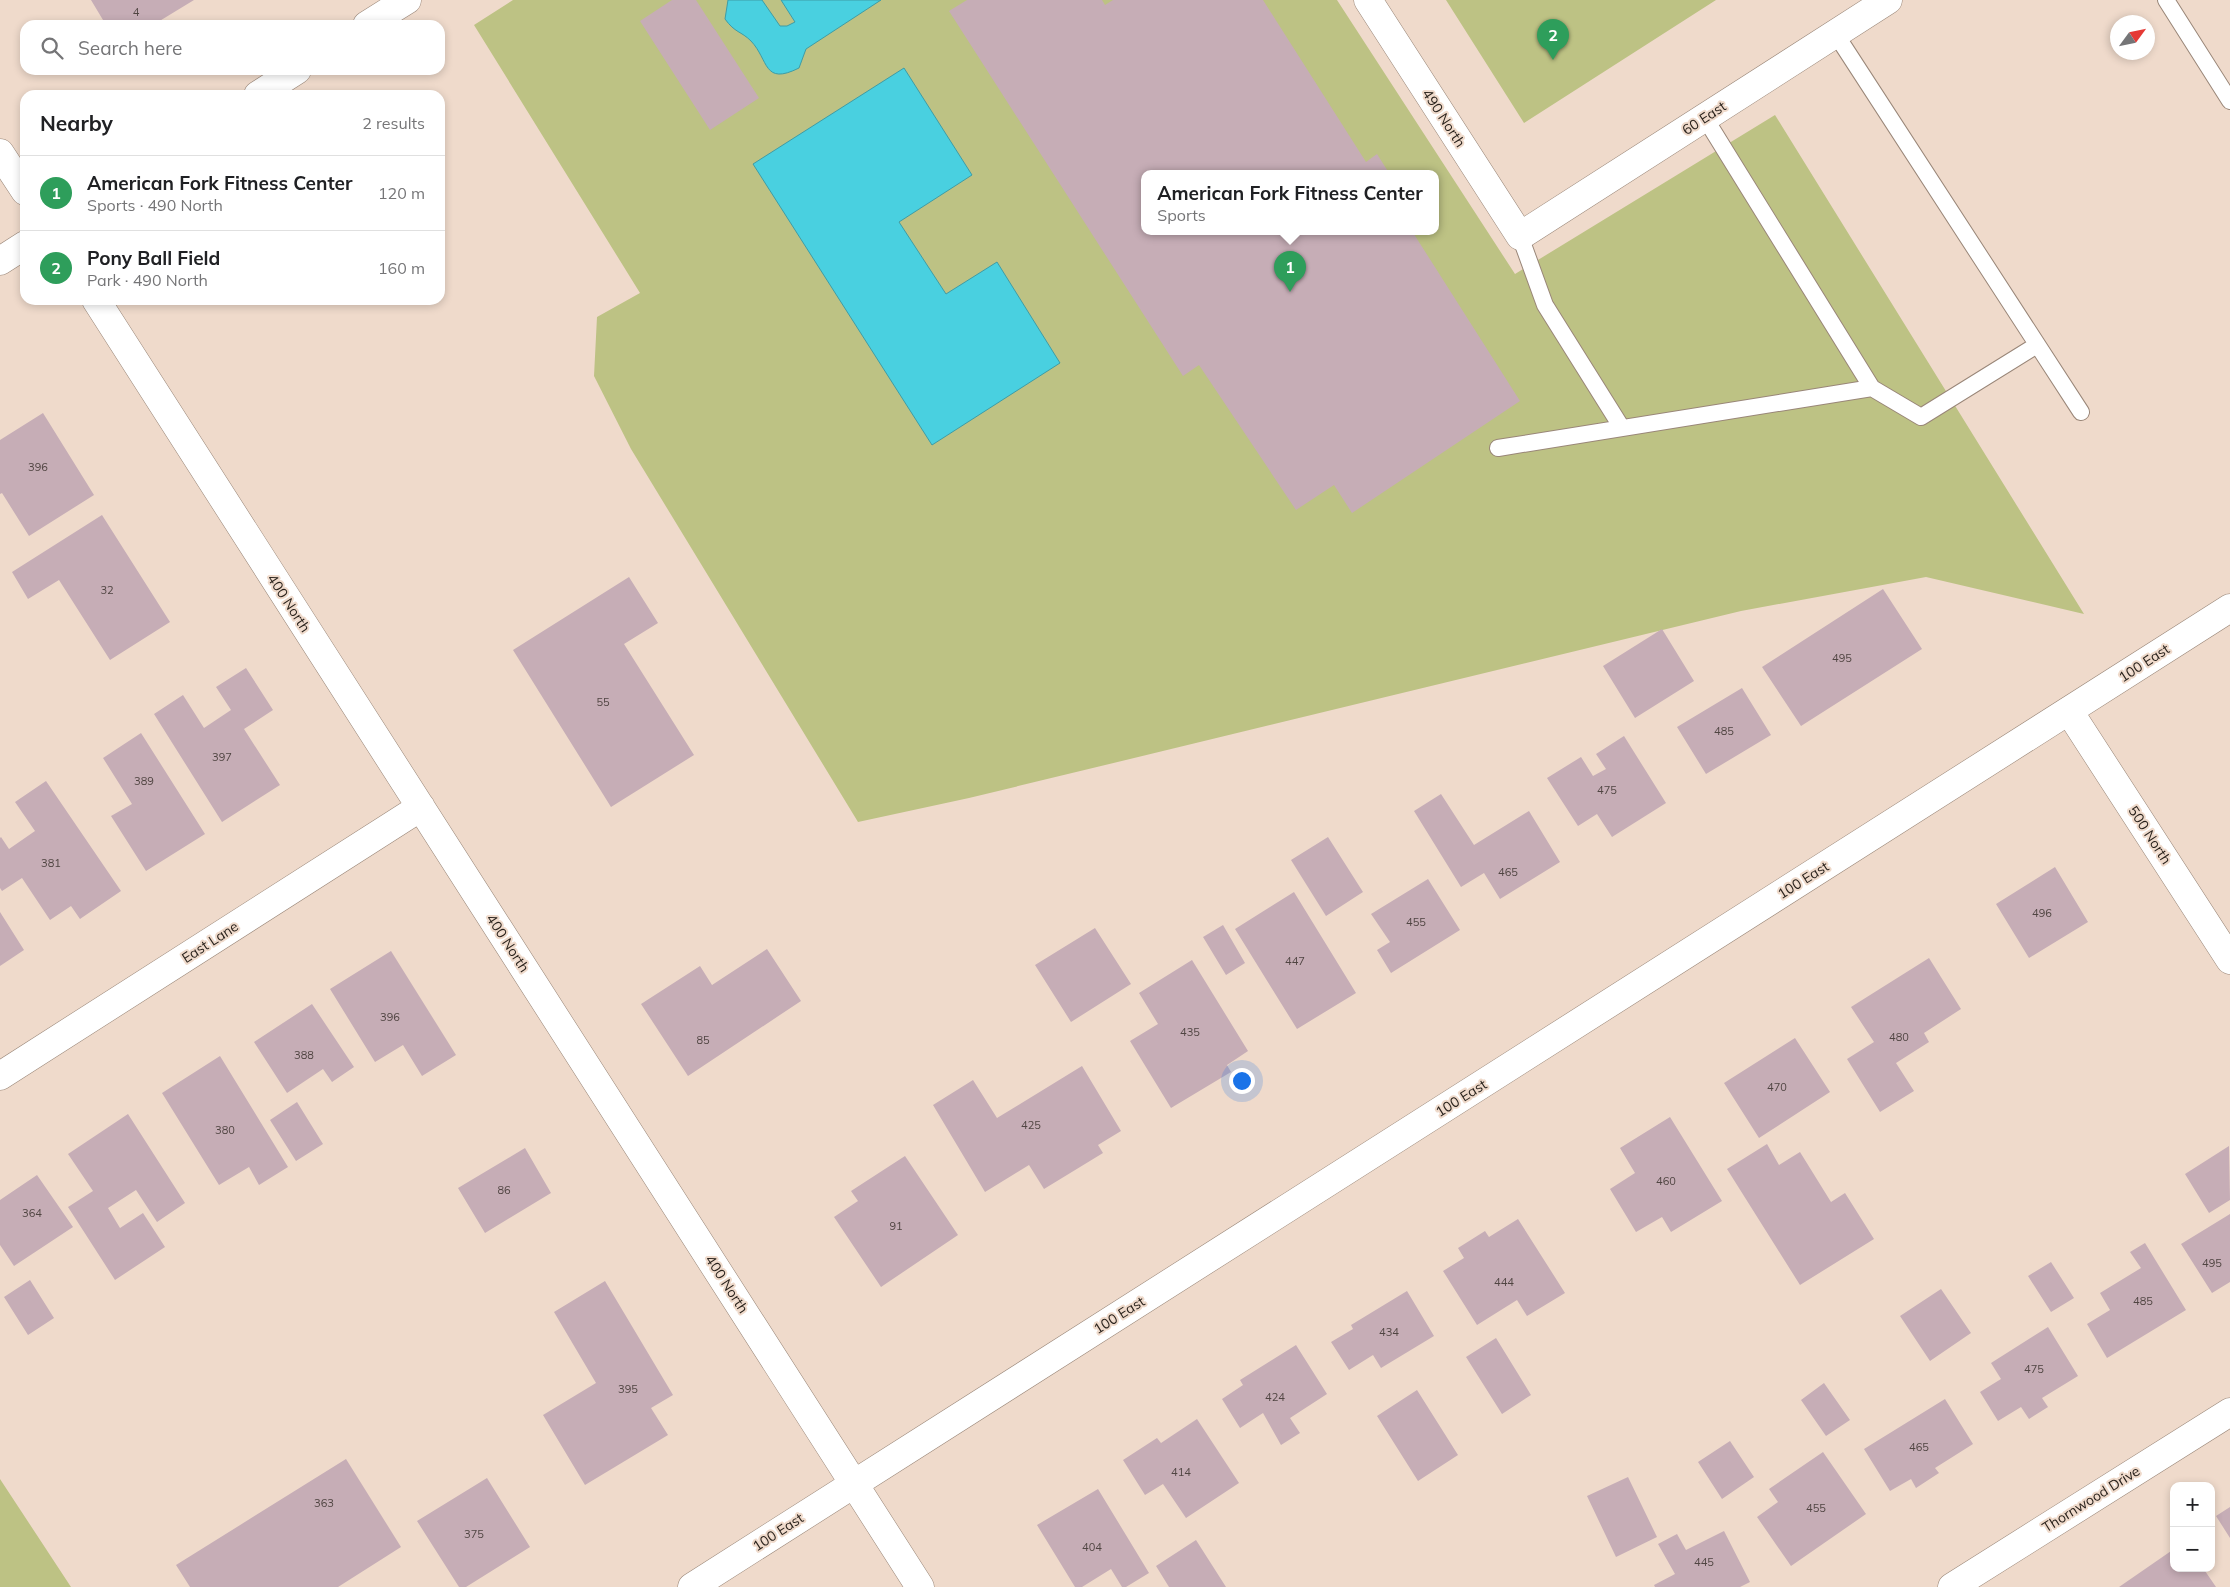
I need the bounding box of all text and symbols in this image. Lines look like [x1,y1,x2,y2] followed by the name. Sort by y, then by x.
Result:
[133,5,140,19] house number: 4
[2110,15,2155,60] north arrow
[1537,19,1569,60] pin: 2
[20,20,445,75] search box
[38,34,66,62] icon: search
[78,36,182,60] text: Search here
[1419,85,1469,151] street label: 490 North
[1679,97,1729,139] street label: 60 East
[40,110,113,136] text: Nearby
[362,113,425,133] text: 2 results
[1141,170,1439,235] popup
[87,171,352,195] text: American Fork Fitness Center
[1157,181,1423,205] text: American Fork Fitness Center
[51,183,61,203] text: 1
[378,183,425,203] text: 120 m
[87,195,223,215] text: Sports · 490 North
[1157,205,1206,225] text: Sports
[87,246,220,270] text: Pony Ball Field
[1274,251,1306,292] pin: 1
[51,258,61,278] text: 2
[378,258,425,278] text: 160 m
[87,270,208,290] text: Park · 490 North
[28,460,48,474] house number: 396
[264,570,314,636] street label: 400 North
[100,583,114,597] house number: 32
[2115,640,2173,686] street label: 100 East
[1832,651,1852,665] house number: 495
[596,695,610,709] house number: 55
[1714,724,1734,738] house number: 485
[212,750,232,764] house number: 397
[134,774,154,788] house number: 389
[1597,783,1617,797] house number: 475
[2125,802,2175,868] street label: 500 North
[41,856,61,870] house number: 381
[1774,857,1832,903] street label: 100 East
[1498,865,1518,879] house number: 465
[2032,906,2052,920] house number: 496
[483,910,533,976] street label: 400 North
[1406,915,1426,929] house number: 455
[178,917,242,967] street label: East Lane
[1285,954,1305,968] house number: 447
[380,1010,400,1024] house number: 396
[1180,1025,1200,1039] house number: 435
[1889,1030,1909,1044] house number: 480
[696,1033,710,1047] house number: 85
[294,1048,314,1062] house number: 388
[1229,1068,1255,1094] your location
[1432,1075,1490,1121] street label: 100 East
[1767,1080,1787,1094] house number: 470
[1021,1118,1041,1132] house number: 425
[215,1123,235,1137] house number: 380
[1656,1174,1676,1188] house number: 460
[497,1183,511,1197] house number: 86
[22,1206,42,1220] house number: 364
[889,1219,903,1233] house number: 91
[702,1251,752,1317] street label: 400 North
[2202,1256,2222,1270] house number: 495
[1494,1275,1514,1289] house number: 444
[1090,1292,1148,1338] street label: 100 East
[2133,1294,2153,1308] house number: 485
[1379,1325,1399,1339] house number: 434
[2024,1362,2044,1376] house number: 475
[618,1382,638,1396] house number: 395
[1265,1390,1285,1404] house number: 424
[1909,1440,1929,1454] house number: 465
[2039,1462,2143,1536] street label: Thornwood Drive
[1171,1465,1191,1479] house number: 414
[2170,1482,2215,1572] map controls
[2170,1482,2215,1527] button: +
[314,1496,334,1510] house number: 363
[1806,1501,1826,1515] house number: 455
[749,1509,807,1555] street label: 100 East
[464,1527,484,1541] house number: 375
[2170,1527,2215,1572] button: −
[1082,1540,1102,1554] house number: 404
[1694,1555,1714,1569] house number: 445

